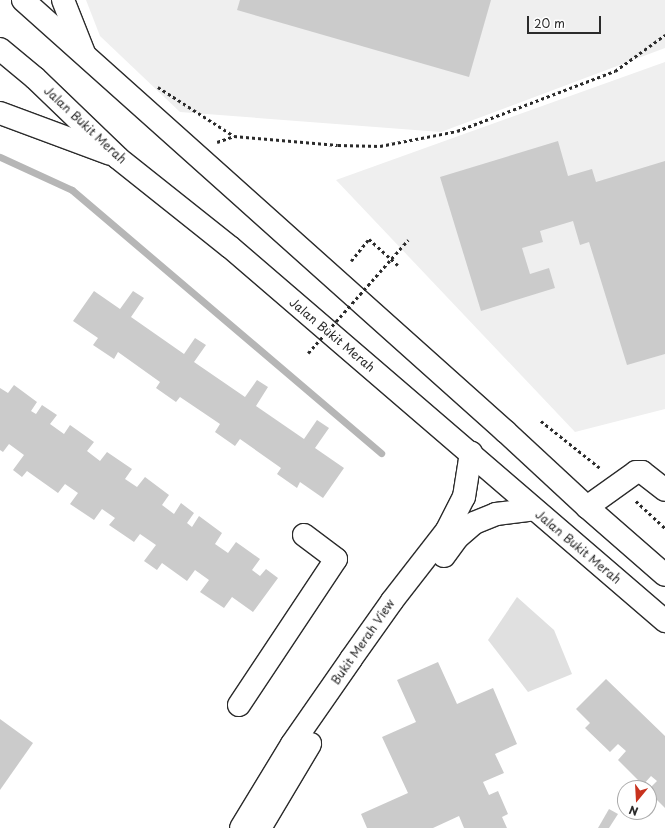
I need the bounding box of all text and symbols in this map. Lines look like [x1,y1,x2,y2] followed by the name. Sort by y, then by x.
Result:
[529,8,603,34] scale bar
[534,14,565,32] text: 20 m
[40,83,130,167] street label: Jalan Bukit Merah
[286,295,378,375] street label: Jalan Bukit Merah
[532,507,624,587] street label: Jalan Bukit Merah
[328,596,398,688] street label: Bukit Merah View
[617,780,657,820] north arrow
[627,802,640,820] text: N

